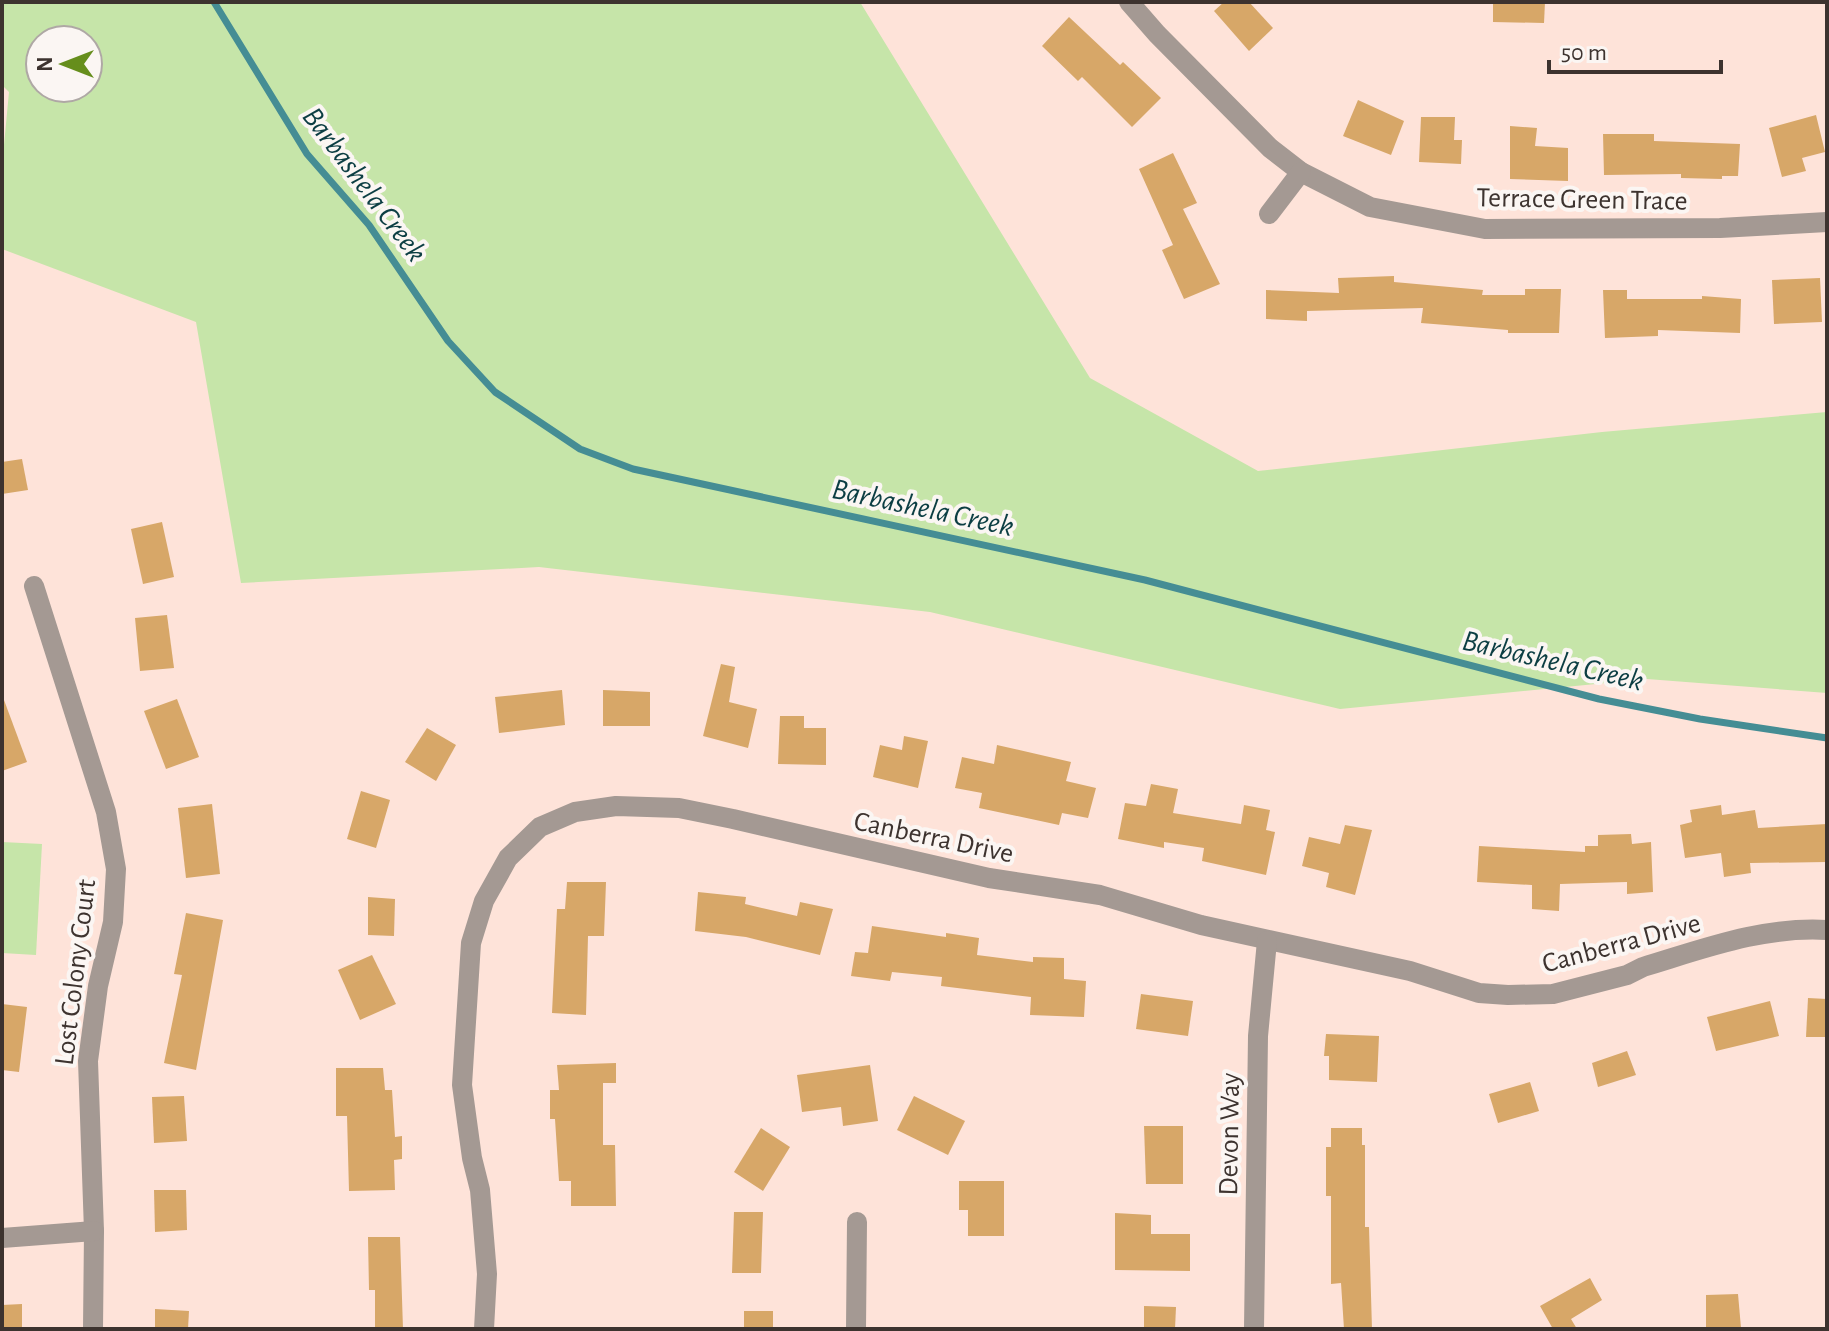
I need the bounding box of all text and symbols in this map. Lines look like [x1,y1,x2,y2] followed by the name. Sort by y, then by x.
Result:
[24,24,104,104] north arrow
[1549,24,1721,74] scale bar
[1561,41,1607,65] text: 50 m
[34,56,56,72] text: N
[297,102,432,268] water label: Barbashela Creek
[1476,184,1688,216] street label: Terrace Green Trace
[829,474,1017,542] water label: Barbashela Creek
[1459,626,1646,696] water label: Barbashela Creek
[851,807,1016,869] street label: Canberra Drive
[51,878,101,1067] street label: Lost Colony Court
[1539,909,1704,978] street label: Canberra Drive
[1215,1072,1245,1196] street label: Devon Way

